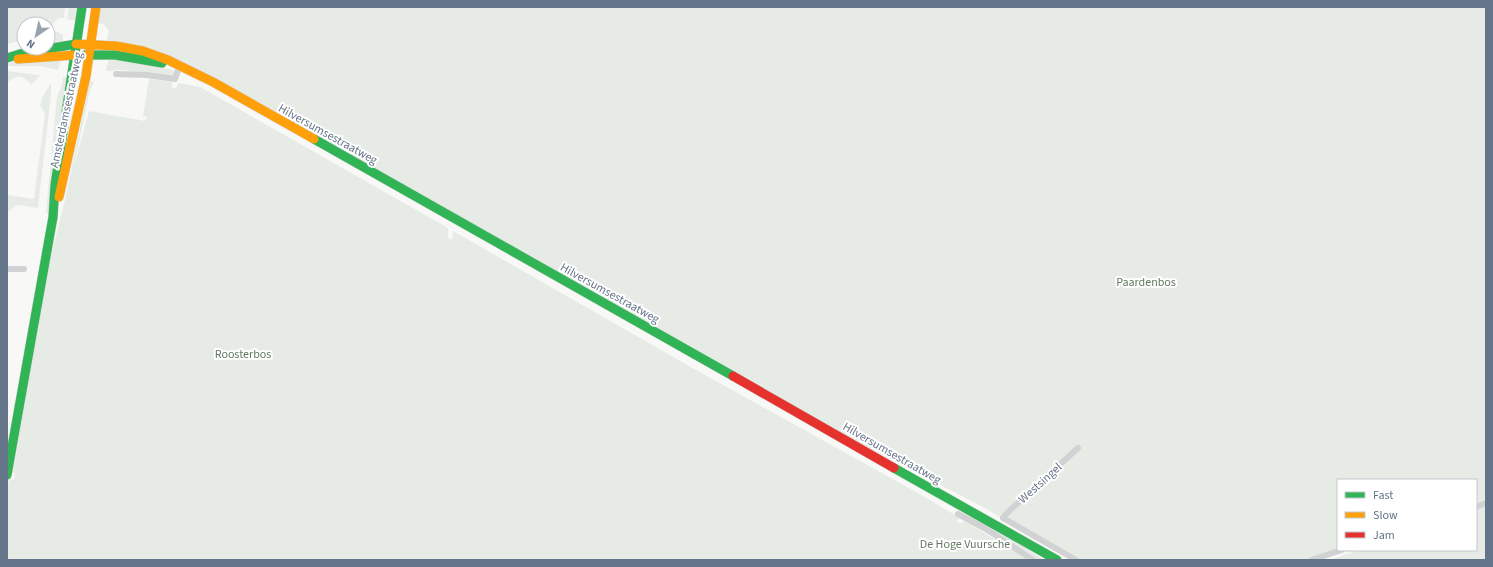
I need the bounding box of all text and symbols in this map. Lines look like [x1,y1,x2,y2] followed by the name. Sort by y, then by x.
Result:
[16,16,56,56] north arrow
[23,36,38,52] text: N
[46,51,87,170] street label: Amsterdamsestraatweg
[275,100,380,169] street label: Hilversumsestraatweg
[557,259,662,328] street label: Hilversumsestraatweg
[1116,274,1176,291] park label: Paardenbos
[215,346,271,363] park label: Roosterbos
[839,418,944,489] street label: Hilversumsestraatweg
[1015,459,1066,508] street label: Westsingel
[1337,479,1477,551] legend
[1373,487,1393,504] text: Fast
[1373,507,1398,524] text: Slow
[1373,527,1395,544] text: Jam
[920,536,1010,553] park label: De Hoge Vuursche

